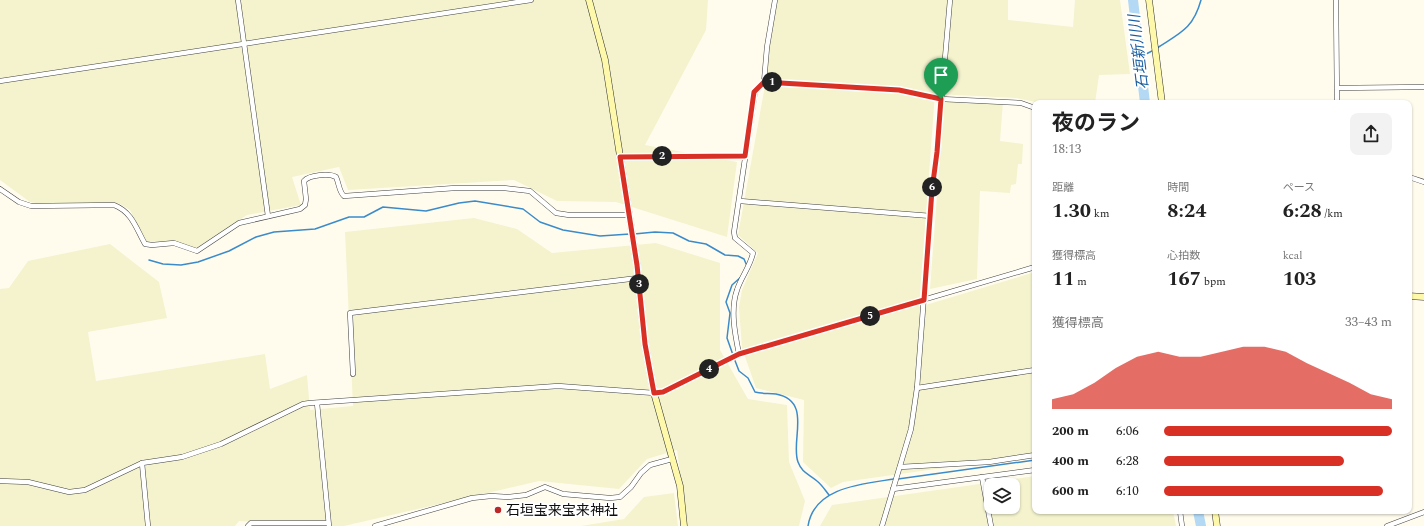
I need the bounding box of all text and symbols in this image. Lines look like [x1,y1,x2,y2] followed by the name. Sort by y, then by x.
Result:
[1123,11,1155,91] water label: 石垣新川川
[924,58,958,99] pin
[930,64,952,86] icon: arrive
[762,72,782,92] pin: 1
[769,73,775,90] text: 1
[1052,107,1140,140] text: 夜のラン
[1350,113,1392,155] button: share
[1052,139,1081,159] text: 18:13
[652,146,672,166] pin: 2
[659,147,665,164] text: 2
[922,177,942,197] pin: 6
[929,178,935,195] text: 6
[1052,179,1074,196] text: 距離
[1167,179,1189,196] text: 時間
[1283,179,1315,196] text: ペース
[1052,196,1091,226] text: 1.30
[1167,196,1206,226] text: 8:24
[1283,196,1322,226] text: 6:28
[1091,205,1109,222] text: km
[1322,205,1343,222] text: /km
[1052,247,1096,264] text: 獲得標高
[1167,247,1200,264] text: 心拍数
[1283,247,1302,264] text: kcal
[1052,264,1074,294] text: 11
[1167,264,1201,294] text: 167
[1283,264,1316,294] text: 103
[1074,273,1087,290] text: m
[1201,273,1226,290] text: bpm
[629,274,649,294] pin: 3
[636,275,642,292] text: 3
[860,306,880,326] pin: 5
[867,307,873,324] text: 5
[1345,312,1392,332] text: 33–43 m
[1052,313,1104,333] text: 獲得標高
[699,359,719,379] pin: 4
[706,360,712,377] text: 4
[1052,421,1089,441] text: 200 m
[1116,421,1139,441] text: 6:06
[1052,451,1089,471] text: 400 m
[1116,451,1139,471] text: 6:28
[984,478,1020,514] map controls
[984,478,1020,514] button: layers
[1052,481,1089,501] text: 600 m
[1116,481,1139,501] text: 6:10
[506,500,618,521] place label: 石垣宝来宝来神社
[493,505,503,515] marker: 石垣宝来宝来神社

